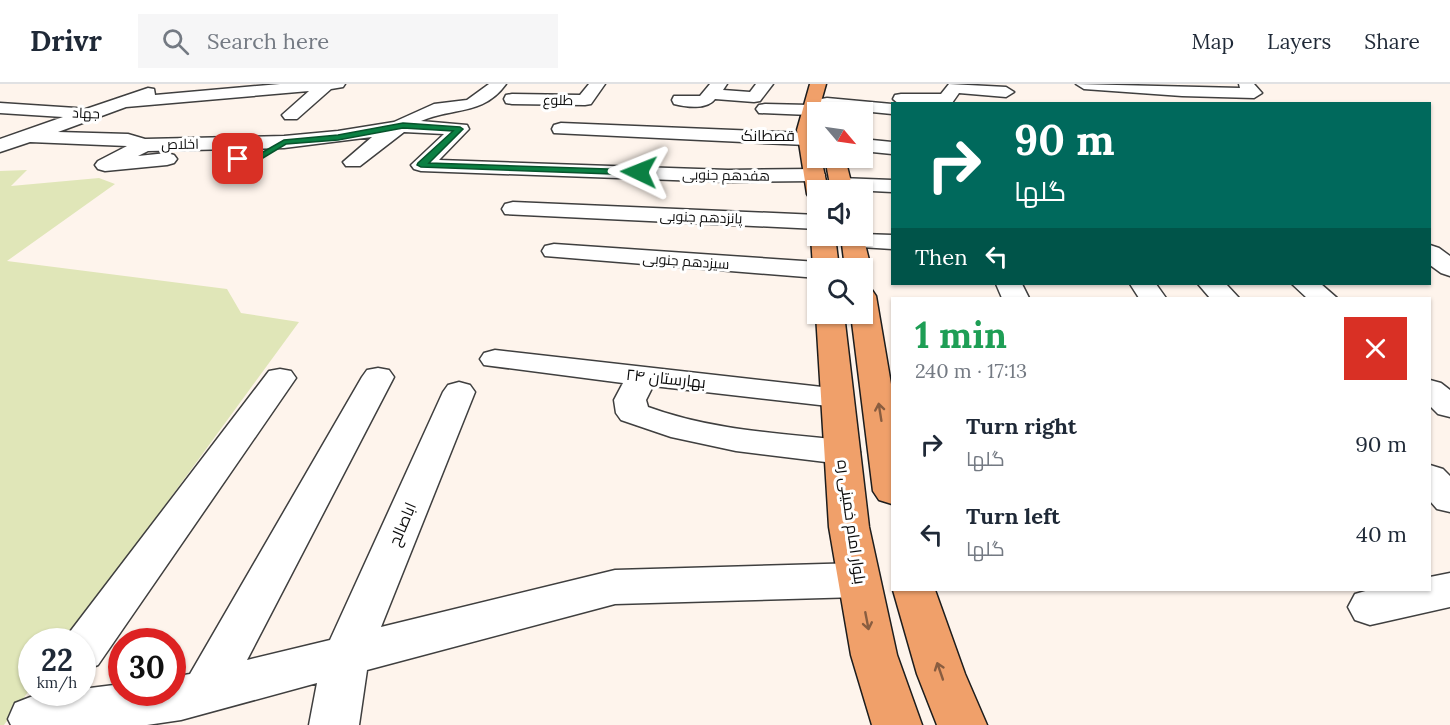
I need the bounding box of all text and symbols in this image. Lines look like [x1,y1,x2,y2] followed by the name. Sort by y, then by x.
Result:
[138,14,558,68] search box
[30,23,102,59] text: Drivr
[159,25,192,58] icon: search
[207,27,329,55] text: Search here
[1191,28,1234,55] text: Map
[1267,28,1331,55] text: Layers
[1364,28,1420,55] text: Share
[543,91,573,109] street label: طلوع
[807,102,873,168] north arrow
[807,102,873,324] map controls
[72,104,100,122] street label: جهاد
[1014,113,1115,167] text: 90 m
[741,126,795,145] district label: قصطانک
[915,126,993,204] icon: right
[212,133,263,184] pin
[161,135,199,153] street label: اخلاص
[607,140,671,204] position arrow
[221,142,254,175] icon: arrive
[682,165,770,186] street label: هفدهم جنوبی
[1014,174,1066,208] text: گلها
[807,180,873,246] button: sound
[659,207,743,228] street label: پانزدهم جنوبی
[980,240,1013,273] icon: left
[915,243,968,271] text: Then
[642,249,730,274] street label: سیزدهم جنوبی
[807,258,873,324] button: search
[915,312,1007,358] text: 1 min
[1344,317,1407,380] button: close
[915,358,1027,383] text: 240 m · 17:13
[625,364,707,393] street label: بهارستان ۲۴
[875,403,886,423] one-way arrow
[966,412,1077,440] text: Turn right
[915,428,948,461] icon: right
[1355,430,1407,458] text: 90 m
[966,446,1005,471] text: گلها
[831,458,871,586] street label: بلوار امام خمینی ره
[384,499,422,550] street label: اباصالح
[966,502,1060,530] text: Turn left
[915,518,948,551] icon: left
[1356,520,1407,548] text: 40 m
[966,536,1005,561] text: گلها
[862,611,873,631] one-way arrow
[108,628,186,706] speed limit sign: 30
[41,641,73,679] text: 22
[934,662,945,681] one-way arrow
[37,673,77,692] text: km/h

